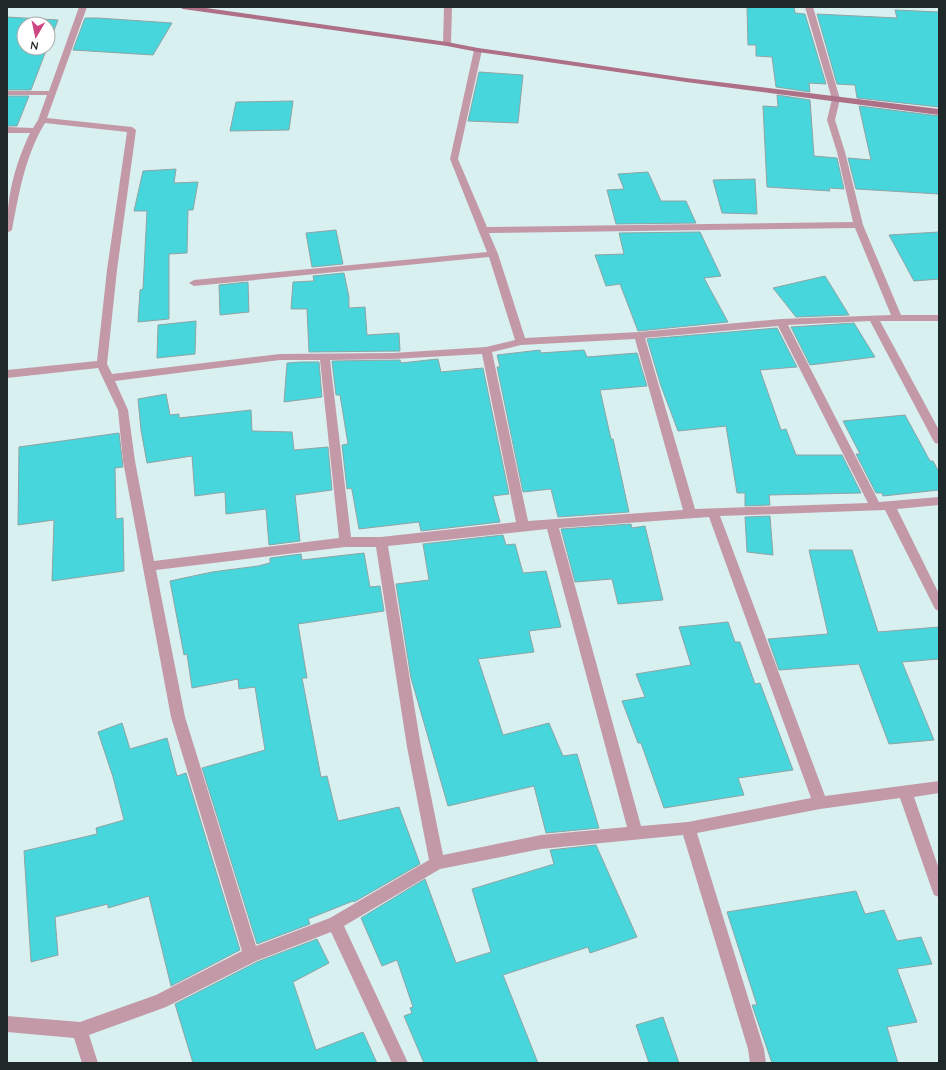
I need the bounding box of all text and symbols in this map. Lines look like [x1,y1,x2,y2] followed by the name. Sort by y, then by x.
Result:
[16,16,56,56] north arrow
[29,38,40,53] text: N

